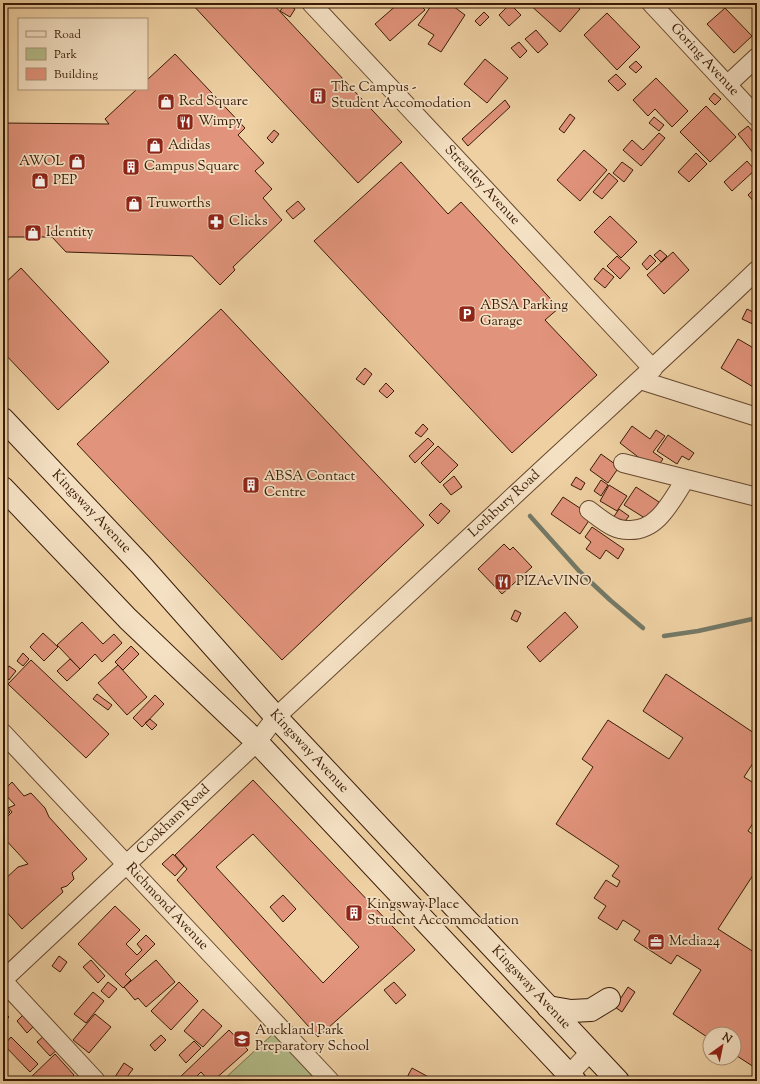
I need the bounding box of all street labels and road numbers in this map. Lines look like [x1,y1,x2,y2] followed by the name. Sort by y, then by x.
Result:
[665,19,743,101] street label: Goring Avenue
[439,141,524,230] street label: Streatley Avenue
[47,466,135,558] street label: Kingsway Avenue
[465,466,545,543] street label: Lothbury Road
[264,706,353,798] street label: Kingsway Avenue
[132,780,215,860] street label: Cookham Road
[121,859,213,955] street label: Richmond Avenue
[486,942,575,1034] street label: Kingsway Avenue

